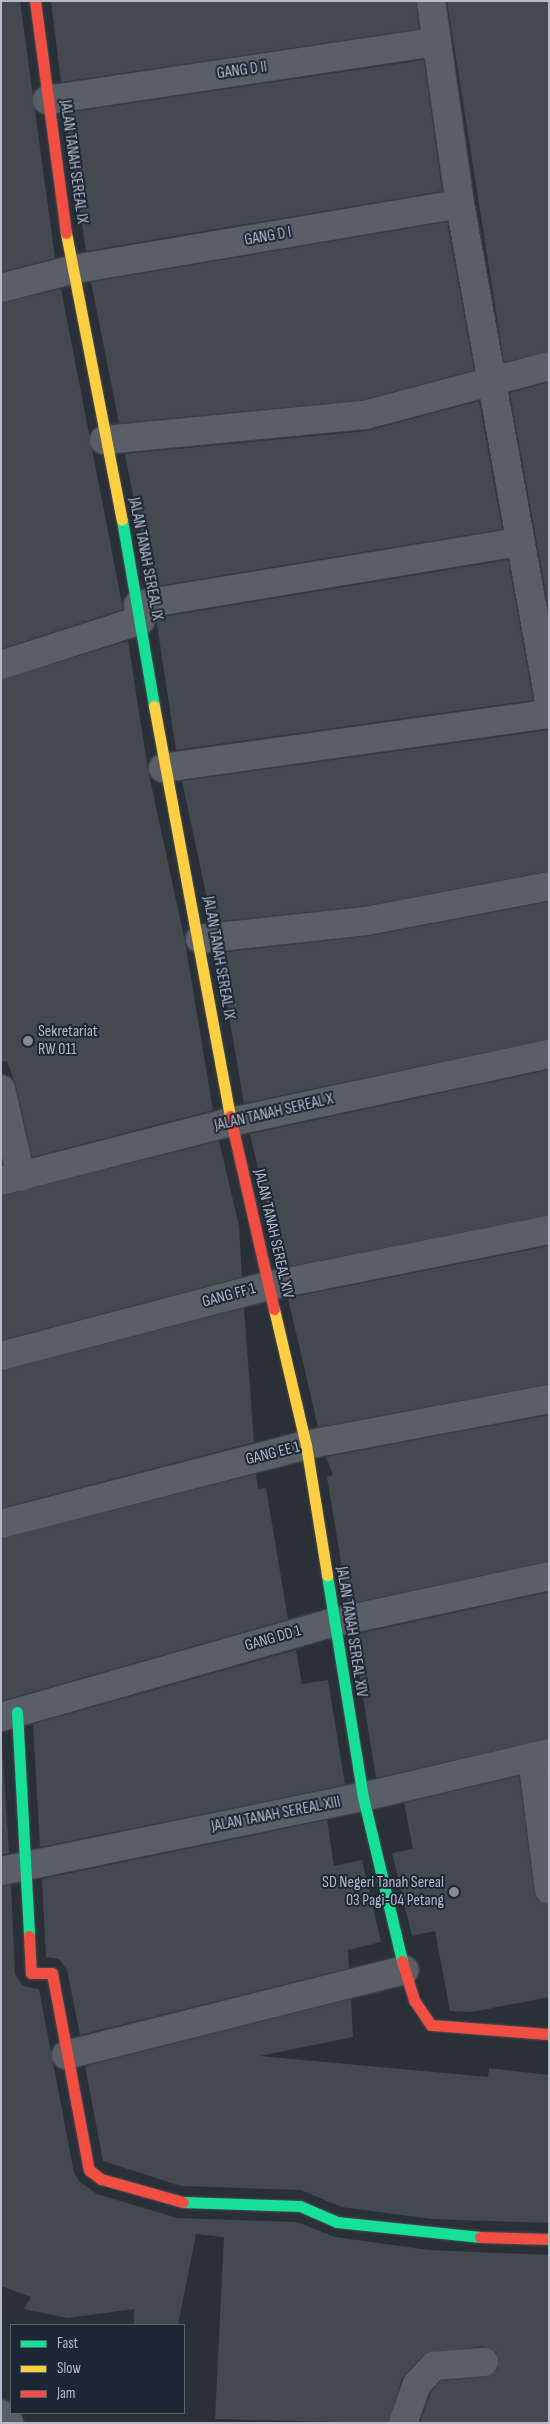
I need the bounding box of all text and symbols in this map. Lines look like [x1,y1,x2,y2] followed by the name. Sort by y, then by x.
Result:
[216,58,268,84] street label: GANG D II
[55,99,91,225] street label: JALAN TANAH SEREAL IX
[243,223,293,251] street label: GANG D I
[124,496,166,622] street label: JALAN TANAH SEREAL IX
[198,895,238,1021] street label: JALAN TANAH SEREAL IX
[38,1022,98,1060] place label: Sekretariat RW 011
[22,1035,34,1047] marker: Sekretariat RW 011
[213,1090,335,1136] street label: JALAN TANAH SEREAL X
[249,1168,297,1300] street label: JALAN TANAH SEREAL XIV
[200,1280,258,1312] street label: GANG FF 1
[244,1438,302,1470] street label: GANG EE 1
[331,1565,371,1699] street label: JALAN TANAH SEREAL XIV
[243,1622,303,1656] street label: GANG DD 1
[210,1793,342,1837] street label: JALAN TANAH SEREAL XIII
[322,1873,444,1911] place label: SD Negeri Tanah Sereal 03 Pagi-04 Petang
[448,1886,460,1898] marker: SD Negeri Tanah Sereal 03 Pagi-04 Petang
[10,2324,185,2414] legend
[57,2334,78,2353] text: Fast
[57,2359,81,2378] text: Slow
[57,2384,75,2403] text: Jam

